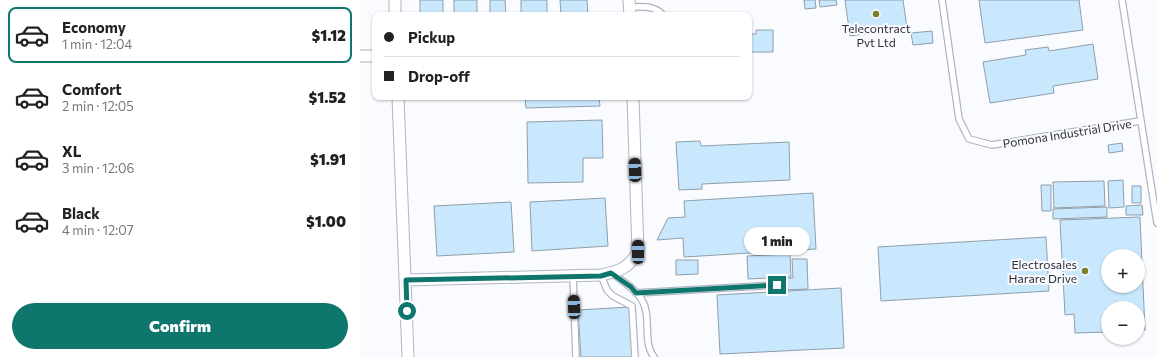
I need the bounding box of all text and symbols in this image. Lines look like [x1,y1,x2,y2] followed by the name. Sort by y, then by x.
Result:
[871,9,881,19] marker: Telecontract Pvt Ltd
[14,17,50,53] icon: car
[62,18,126,36] text: Economy
[841,21,911,49] place label: Telecontract Pvt Ltd
[311,26,346,44] text: $1.12
[408,28,455,46] text: Pickup
[62,36,132,52] text: 1 min · 12:04
[408,67,470,85] text: Drop-off
[14,79,50,115] icon: car
[62,80,122,98] text: Comfort
[309,88,346,106] text: $1.52
[62,98,134,114] text: 2 min · 12:05
[1002,116,1132,150] street label: Pomona Industrial Drive
[14,141,50,177] icon: car
[62,142,81,160] text: XL
[310,150,346,168] text: $1.91
[629,158,641,182] car
[62,160,134,176] text: 3 min · 12:06
[14,203,50,239] icon: car
[62,204,100,222] text: Black
[306,212,346,230] text: $1.00
[62,222,134,238] text: 4 min · 12:07
[744,227,810,255] callout: 1 min
[761,233,793,249] text: 1 min
[632,240,644,264] car
[1101,249,1145,345] map controls
[1101,249,1145,293] button: +
[1009,257,1077,285] place label: Electrosales Harare Drive
[1080,266,1090,276] marker: Electrosales Harare Drive
[768,276,786,294] route end
[568,295,580,319] car
[1101,301,1145,345] button: −
[398,302,416,320] route start
[12,303,348,349] button: Confirm

